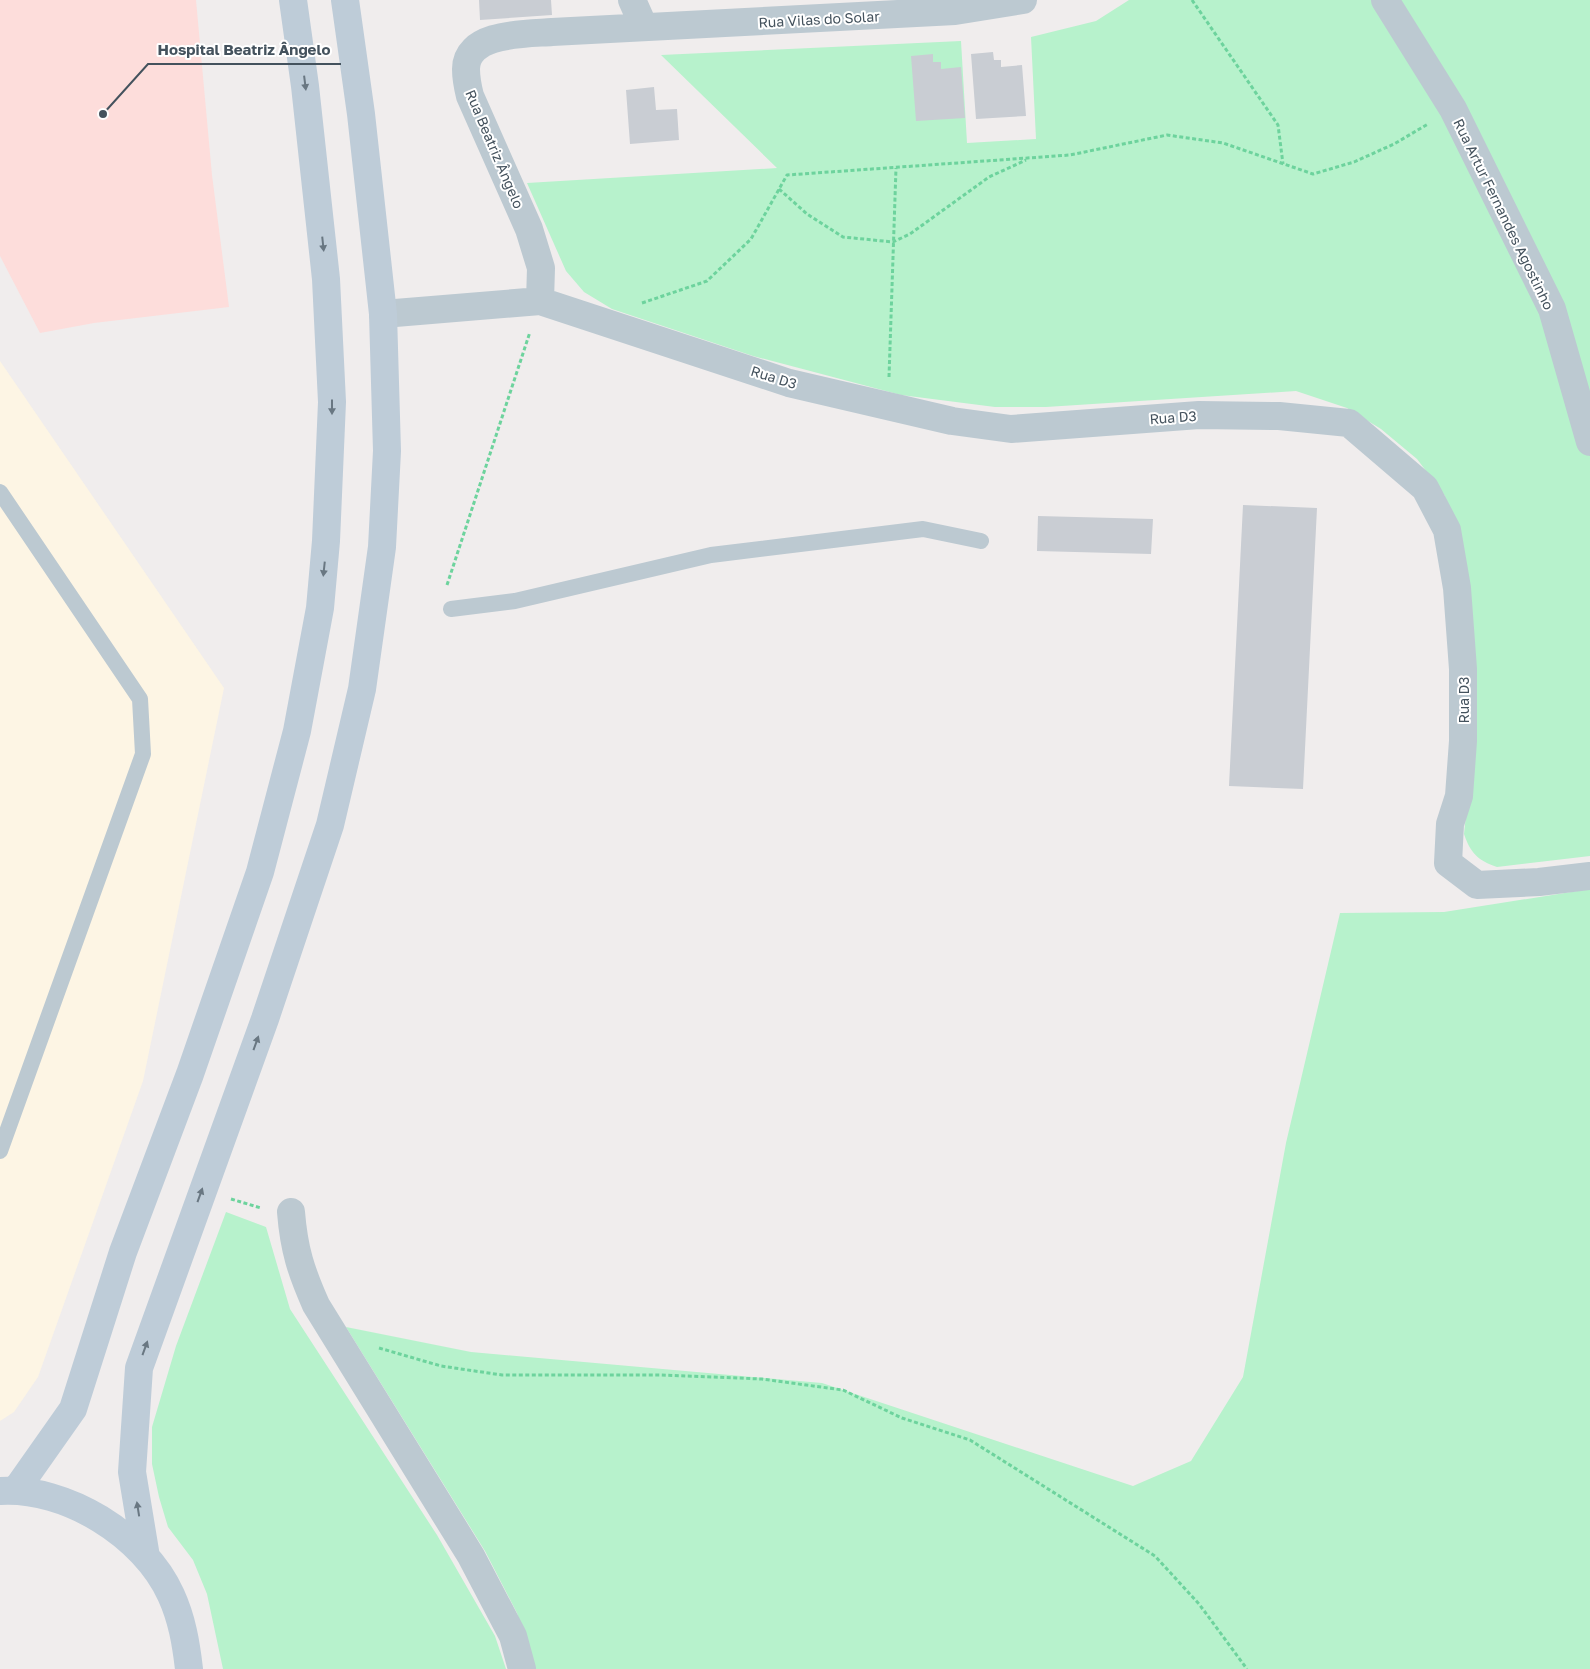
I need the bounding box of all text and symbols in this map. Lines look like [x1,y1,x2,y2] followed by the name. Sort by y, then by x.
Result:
[758,7,881,31] street label: Rua Vilas do Solar
[148,34,341,64] callout: Hospital Beatriz Ângelo
[158,40,330,58] text: Hospital Beatriz Ângelo
[301,75,309,91] one-way arrow
[462,87,528,211] street label: Rua Beatriz Ângelo
[1450,116,1558,312] street label: Rua Artur Fernandes Agostinho
[319,237,327,253] one-way arrow
[749,362,799,392] street label: Rua D3
[328,399,336,415] one-way arrow
[1149,407,1197,427] street label: Rua D3
[319,561,327,577] one-way arrow
[1455,676,1472,724] street label: Rua D3
[252,1035,260,1050] one-way arrow
[196,1187,204,1202] one-way arrow
[142,1341,149,1356] one-way arrow
[134,1501,142,1517] one-way arrow

